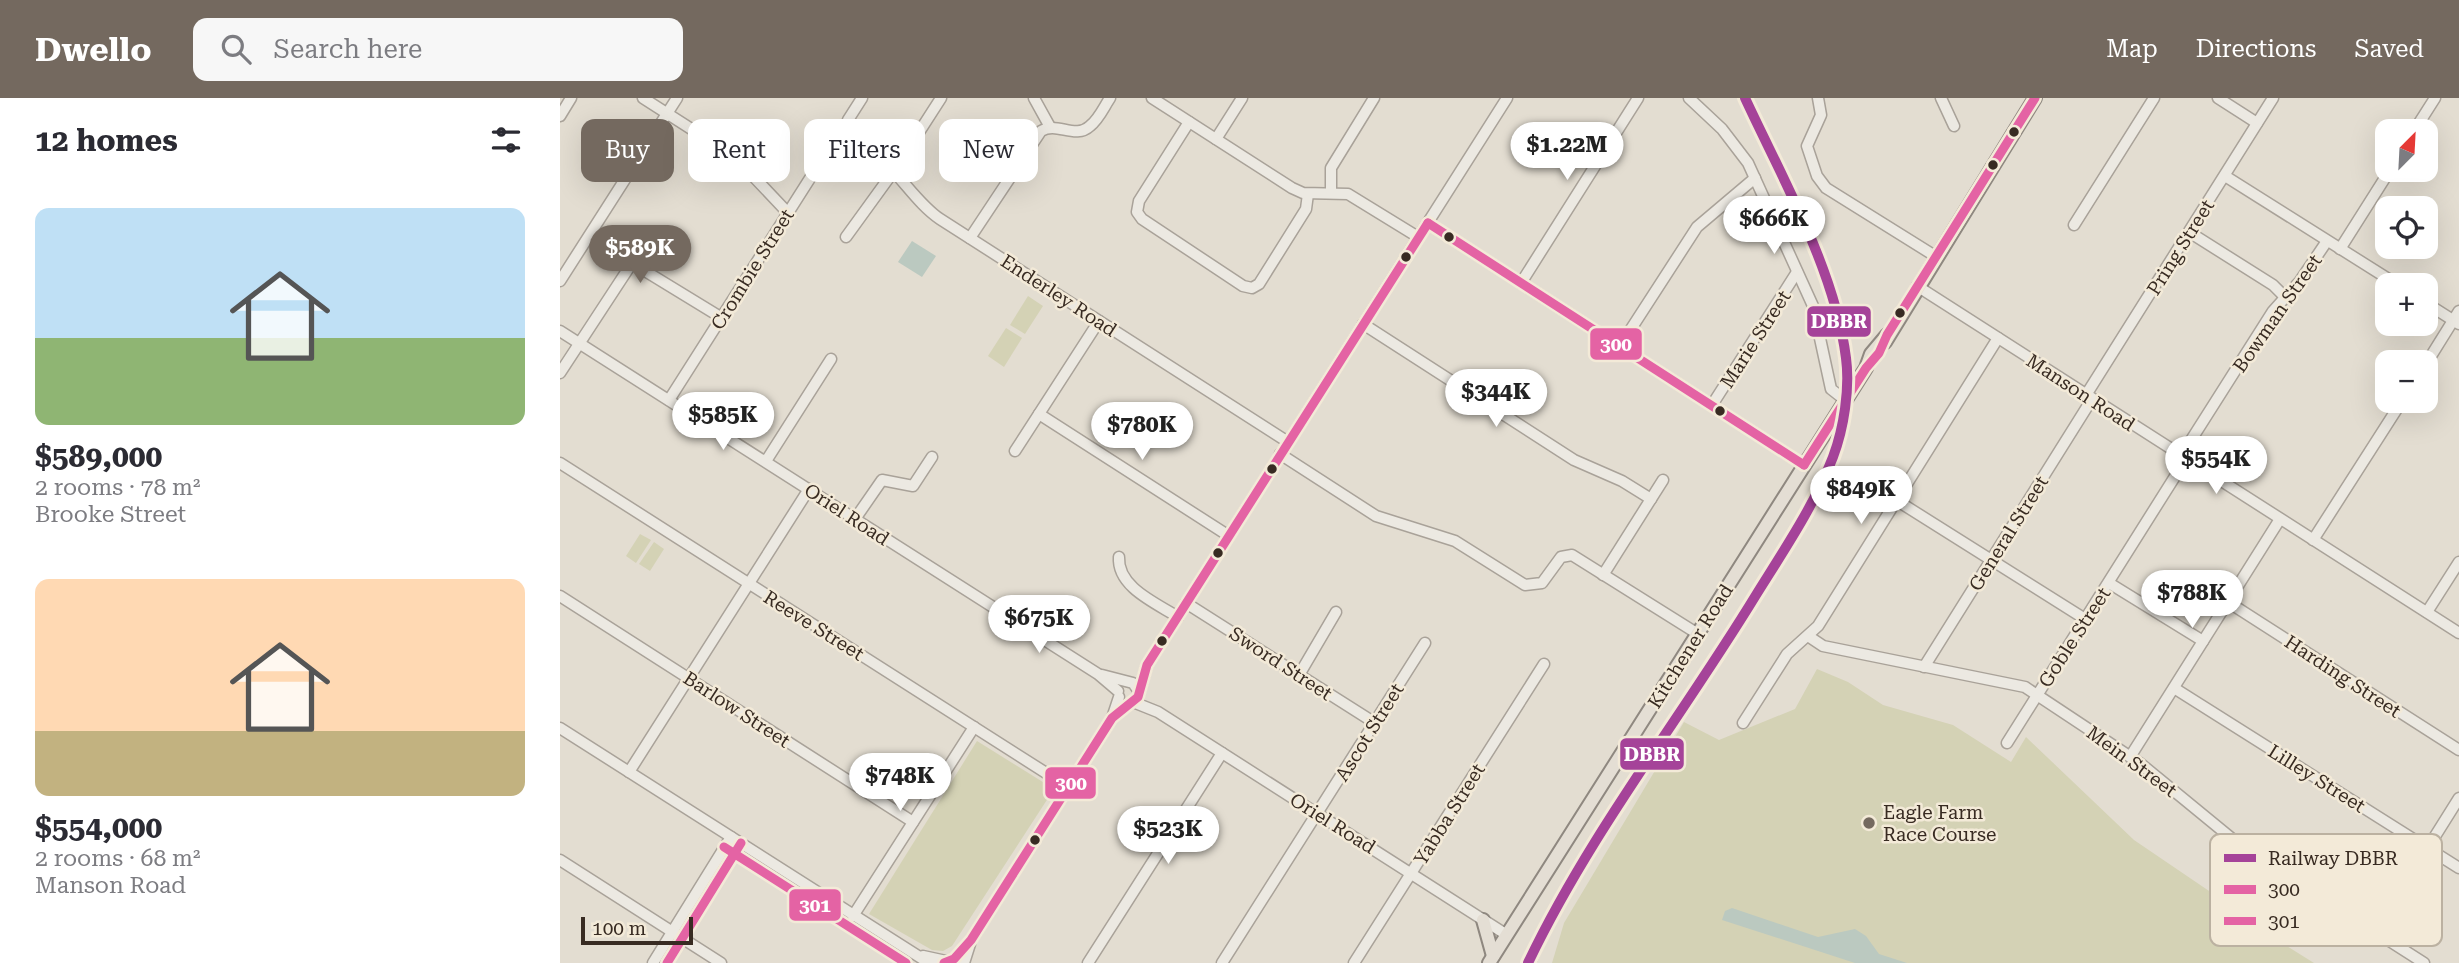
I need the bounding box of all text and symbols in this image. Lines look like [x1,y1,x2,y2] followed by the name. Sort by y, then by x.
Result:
[193,18,683,81] search box
[35,30,151,69] text: Dwello
[217,30,255,68] icon: search
[273,34,422,64] text: Search here
[2106,35,2158,63] text: Map
[2196,35,2316,63] text: Directions
[2354,35,2424,63] text: Saved
[581,119,674,182] chip: Buy
[688,119,790,182] chip: Rent
[804,119,925,182] chip: Filters
[939,119,1038,182] chip: New
[2375,119,2438,182] north arrow
[2375,119,2438,413] map controls
[487,121,525,159] icon: filters
[1510,122,1624,182] pin: $1.22M
[35,123,178,158] text: 12 homes
[2007,125,2021,139] unlabelled marker
[1527,131,1607,158] text: $1.22M
[1986,158,2000,172] unlabelled marker
[2142,195,2219,299] street label: Pring Street
[2375,196,2438,259] button: locate
[1725,197,1823,256] pin: $666K
[706,205,799,334] street label: Crombie Street
[1739,205,1809,232] text: $666K
[591,226,689,285] pin: $589K
[1442,230,1456,244] unlabelled marker
[605,234,675,261] text: $589K
[996,249,1121,341] street label: Enderley Road
[1399,250,1413,264] unlabelled marker
[2228,250,2327,377] street label: Bowman Street
[217,253,343,379] icon: home
[2375,273,2438,336] button: +
[1715,286,1796,392] street label: Marie Street
[1806,305,1872,338] line badge: DBBR
[1893,306,1907,320] unlabelled marker
[1811,310,1867,333] text: DBBR
[1589,327,1643,361] line badge: 300
[1600,333,1632,356] text: 300
[2022,349,2139,436] street label: Manson Road
[2375,350,2438,413] button: −
[1447,370,1545,429] pin: $344K
[1461,378,1531,405] text: $344K
[674,392,772,452] pin: $585K
[688,401,758,428] text: $585K
[1093,402,1191,462] pin: $780K
[1713,404,1727,418] unlabelled marker
[1107,411,1177,438] text: $780K
[2167,436,2265,496] pin: $554K
[35,439,162,474] text: $589,000
[2181,445,2251,472] text: $554K
[1265,462,1279,476] unlabelled marker
[1812,466,1910,526] pin: $849K
[1964,471,2053,595] street label: General Street
[35,474,201,501] text: 2 rooms · 78 m²
[1826,475,1896,502] text: $849K
[800,478,893,550] street label: Oriel Road
[35,501,186,528] text: Brooke Street
[1211,546,1225,560] unlabelled marker
[2143,570,2241,630] pin: $788K
[2157,579,2227,606] text: $788K
[1643,580,1738,713] street label: Kitchener Road
[2034,583,2115,692] street label: Goble Street
[759,585,868,665] street label: Reeve Street
[990,596,1088,655] pin: $675K
[1004,604,1074,631] text: $675K
[1225,622,1336,705] street label: Sword Street
[217,624,343,750] icon: home
[2280,630,2405,723] street label: Harding Street
[1155,634,1169,648] unlabelled marker
[679,666,795,753] street label: Barlow Street
[1330,679,1409,785] street label: Ascot Street
[2082,721,2181,802] street label: Mein Street
[1619,737,1685,771] line badge: DBBR
[2264,739,2370,817] street label: Lilley Street
[1624,743,1680,766] text: DBBR
[851,754,949,813] pin: $748K
[1409,759,1490,869] street label: Yabba Street
[865,762,935,789] text: $748K
[1044,766,1097,800] line badge: 300
[1055,772,1087,795] text: 300
[1286,788,1380,859] street label: Oriel Road
[1883,801,1996,846] place label: Eagle Farm Race Course
[1119,806,1217,866] pin: $523K
[35,810,162,845] text: $554,000
[1133,815,1203,842] text: $523K
[1861,815,1877,831] marker: Eagle Farm Race Course
[1028,833,1042,847] unlabelled marker
[2210,834,2442,946] legend
[35,845,201,872] text: 2 rooms · 68 m²
[2268,847,2398,870] text: Railway DBBR
[35,872,186,899] text: Manson Road
[2268,878,2300,901] text: 300
[788,888,842,922] line badge: 301
[799,894,831,917] text: 301
[2268,910,2300,933] text: 301
[581,914,693,946] scale bar
[592,917,646,940] text: 100 m

